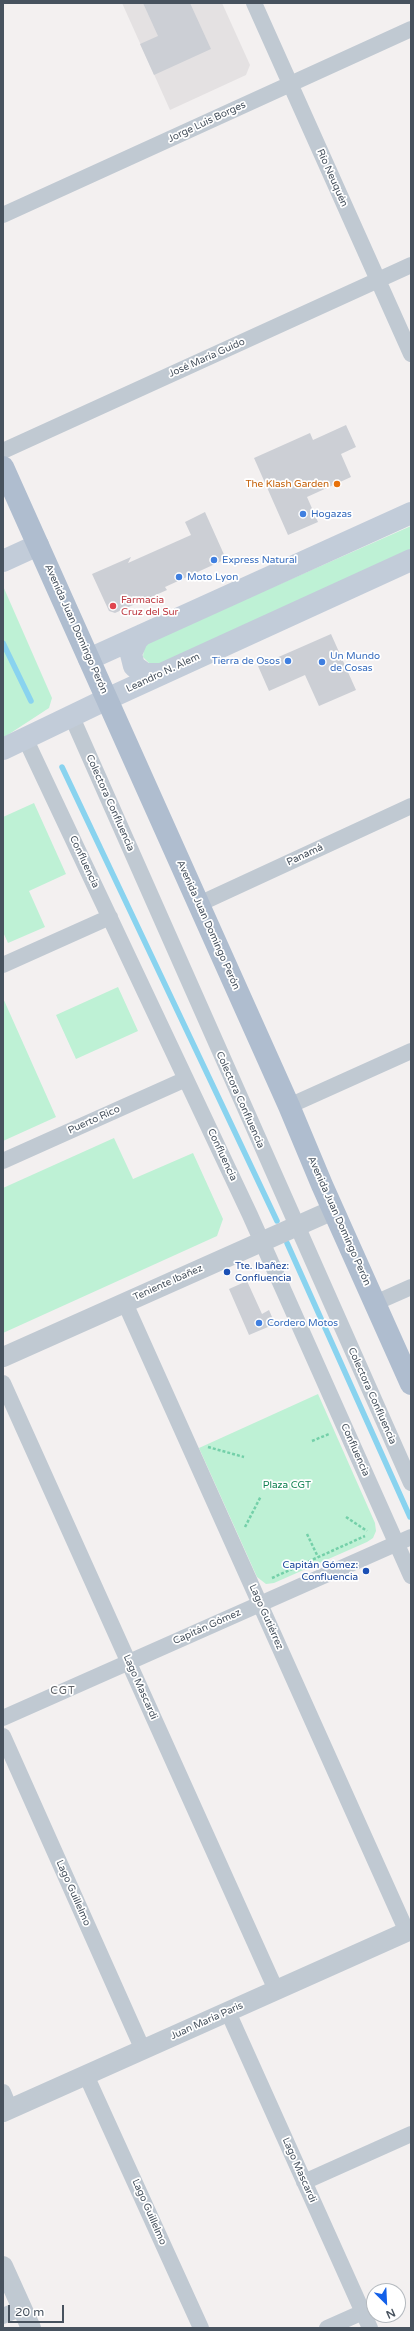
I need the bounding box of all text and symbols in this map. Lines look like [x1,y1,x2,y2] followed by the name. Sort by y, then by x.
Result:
[166,99,248,145] street label: Jorge Luis Borges
[314,147,350,209] street label: Río Neuquén
[167,336,247,380] street label: José María Guido
[245,478,329,490] place label: The Klash Garden
[332,479,342,489] marker: The Klash Garden
[311,508,352,520] place label: Hogazas
[298,509,308,519] marker: Hogazas
[222,554,297,566] place label: Express Natural
[209,555,219,565] marker: Express Natural
[42,562,110,696] street label: Avenida Juan Domingo Perón
[187,571,238,583] place label: Moto Lyon
[174,572,184,582] marker: Moto Lyon
[121,594,178,618] place label: Farmacia Cruz del Sur
[108,601,118,611] marker: Farmacia Cruz del Sur
[330,650,380,674] place label: Un Mundo de Cosas
[124,651,202,695] street label: Leandro N. Alem
[212,655,280,667] place label: Tierra de Osos
[283,656,293,666] marker: Tierra de Osos
[317,657,327,667] marker: Un Mundo de Cosas
[83,753,137,853] street label: Colectora Confluencia
[67,834,101,890] street label: Confluencia
[285,841,325,869] street label: Panamá
[174,858,242,992] street label: Avenida Juan Domingo Perón
[213,1050,267,1150] street label: Colectora Confluencia
[66,1103,122,1137] street label: Puerto Rico
[205,1127,239,1183] street label: Confluencia
[305,1154,373,1288] street label: Avenida Juan Domingo Perón
[235,1260,291,1284] place label: Tte. Ibañez: Confluencia
[131,1262,205,1304] street label: Teniente Ibañez
[222,1267,232,1277] marker: Tte. Ibañez: Confluencia
[267,1317,338,1329] place label: Cordero Motos
[254,1318,264,1328] marker: Cordero Motos
[345,1346,399,1446] street label: Colectora Confluencia
[338,1422,372,1478] street label: Confluencia
[263,1479,311,1491] park label: Plaza CGT
[282,1559,358,1582] place label: Capitán Gómez: Confluencia
[361,1566,371,1576] marker: Capitán Gómez: Confluencia
[246,1583,286,1651] street label: Lago Gutiérrez
[171,1607,243,1647] street label: Capitán Gómez
[120,1653,160,1721] street label: Lago Mascardi
[50,1684,76,1698] district label: CGT
[53,1858,93,1928] street label: Lago Guillelmo
[169,2000,245,2042] street label: Juan María Paris
[279,2136,319,2204] street label: Lago Mascardi
[129,2177,169,2247] street label: Lago Guillelmo
[366,2283,406,2323] north arrow
[10,2297,66,2323] scale bar
[15,2305,44,2319] text: 20 m
[384,2306,397,2321] text: N

